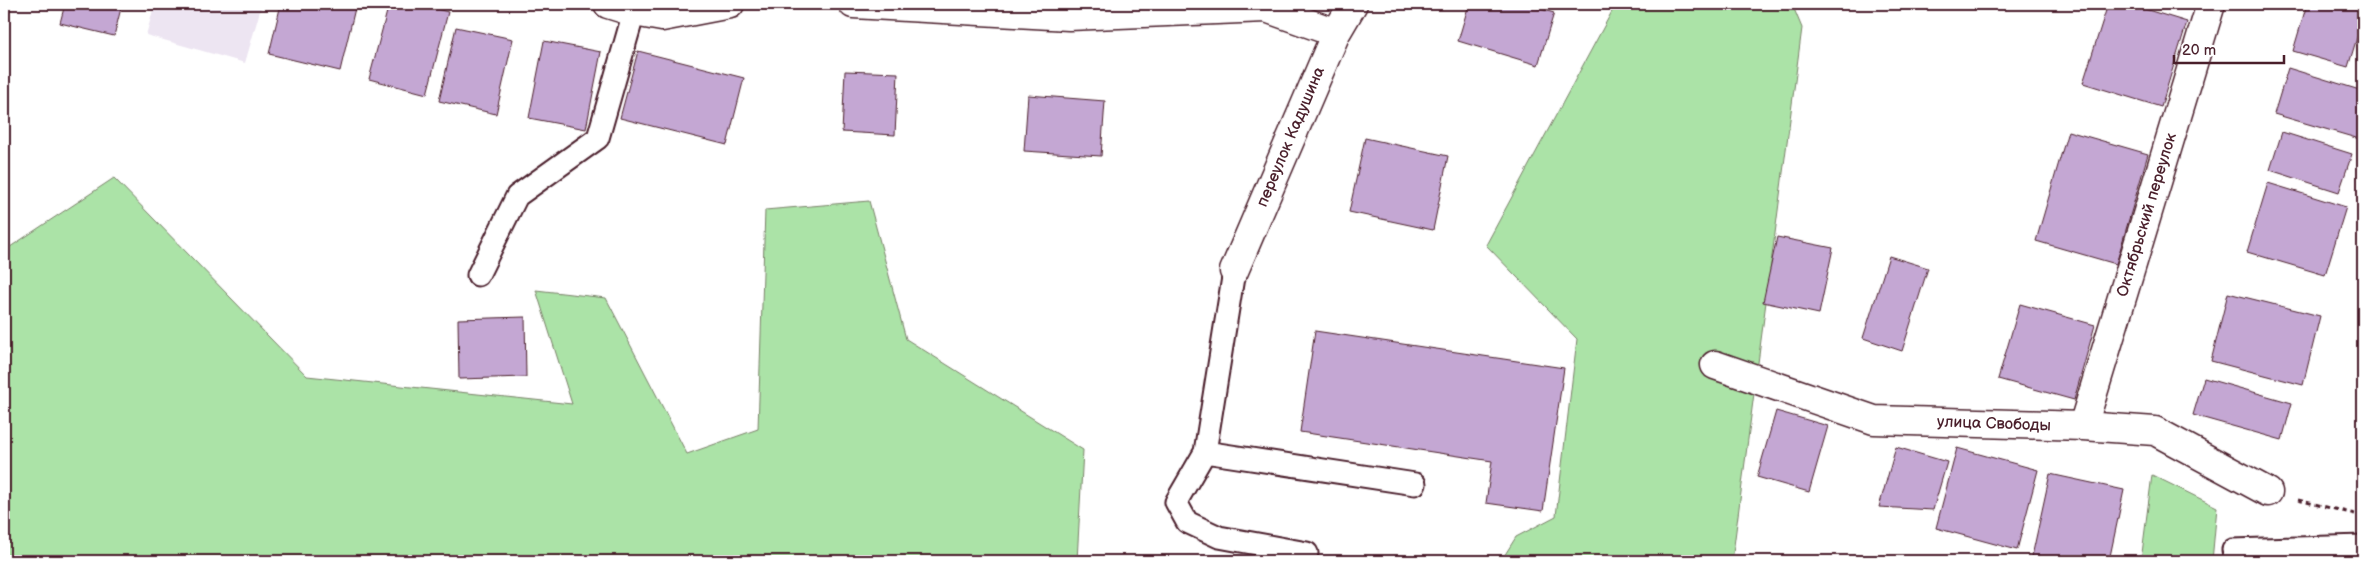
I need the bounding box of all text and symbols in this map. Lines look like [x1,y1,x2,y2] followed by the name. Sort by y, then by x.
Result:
[2174,32,2284,64] scale bar
[2182,41,2216,60] text: 20 m
[1253,64,1329,210] street label: переулок Кадушина
[2113,130,2181,299] street label: Октябрьский переулок
[1937,413,2051,435] street label: улица Свободы

